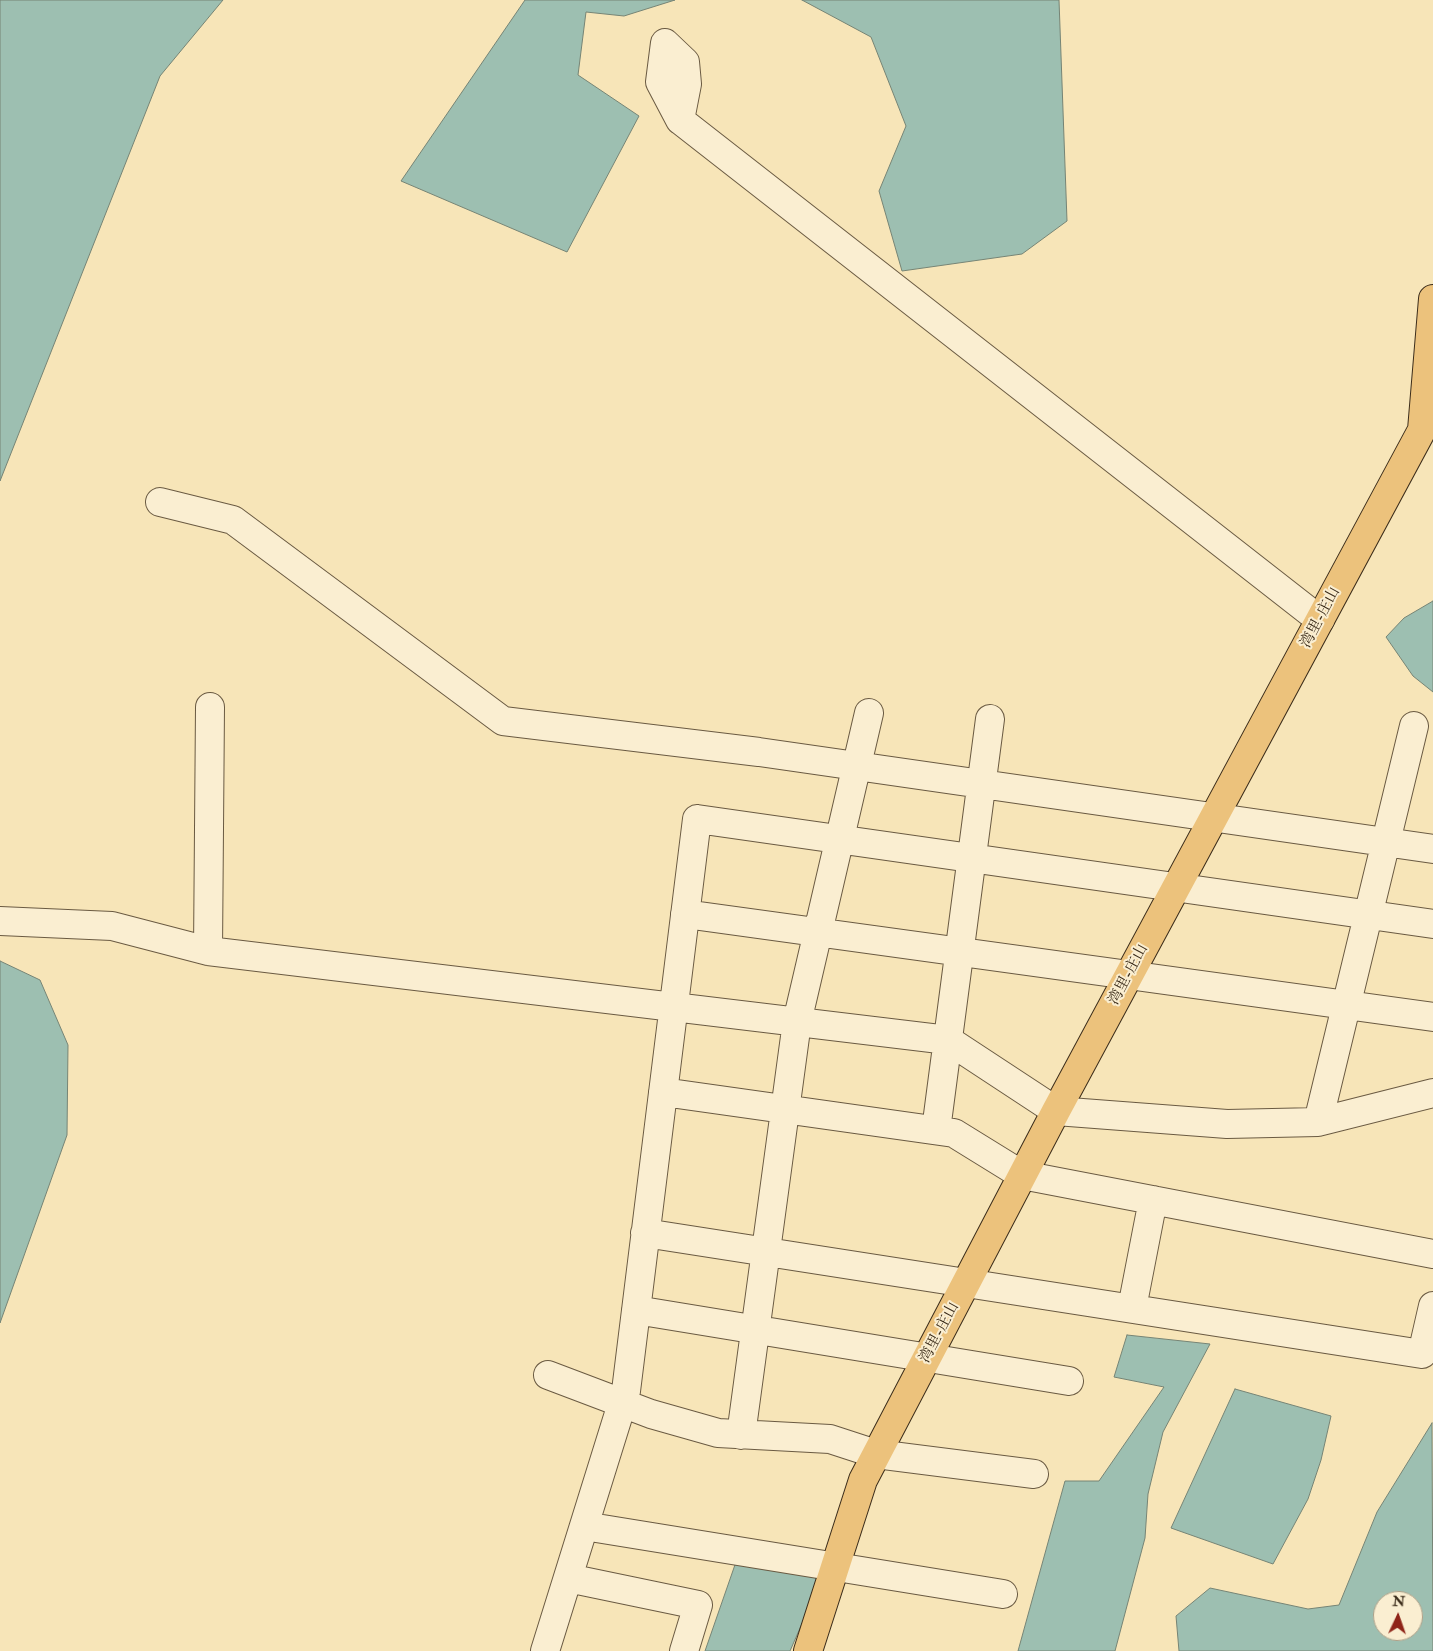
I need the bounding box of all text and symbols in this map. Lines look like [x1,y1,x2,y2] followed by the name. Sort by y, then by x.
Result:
[1297,584,1345,652] street label: 湾里-庄山
[1105,941,1153,1009] street label: 湾里-庄山
[916,1299,964,1367] street label: 湾里-庄山
[1373,1591,1423,1641] north arrow
[1392,1593,1405,1610] text: N

